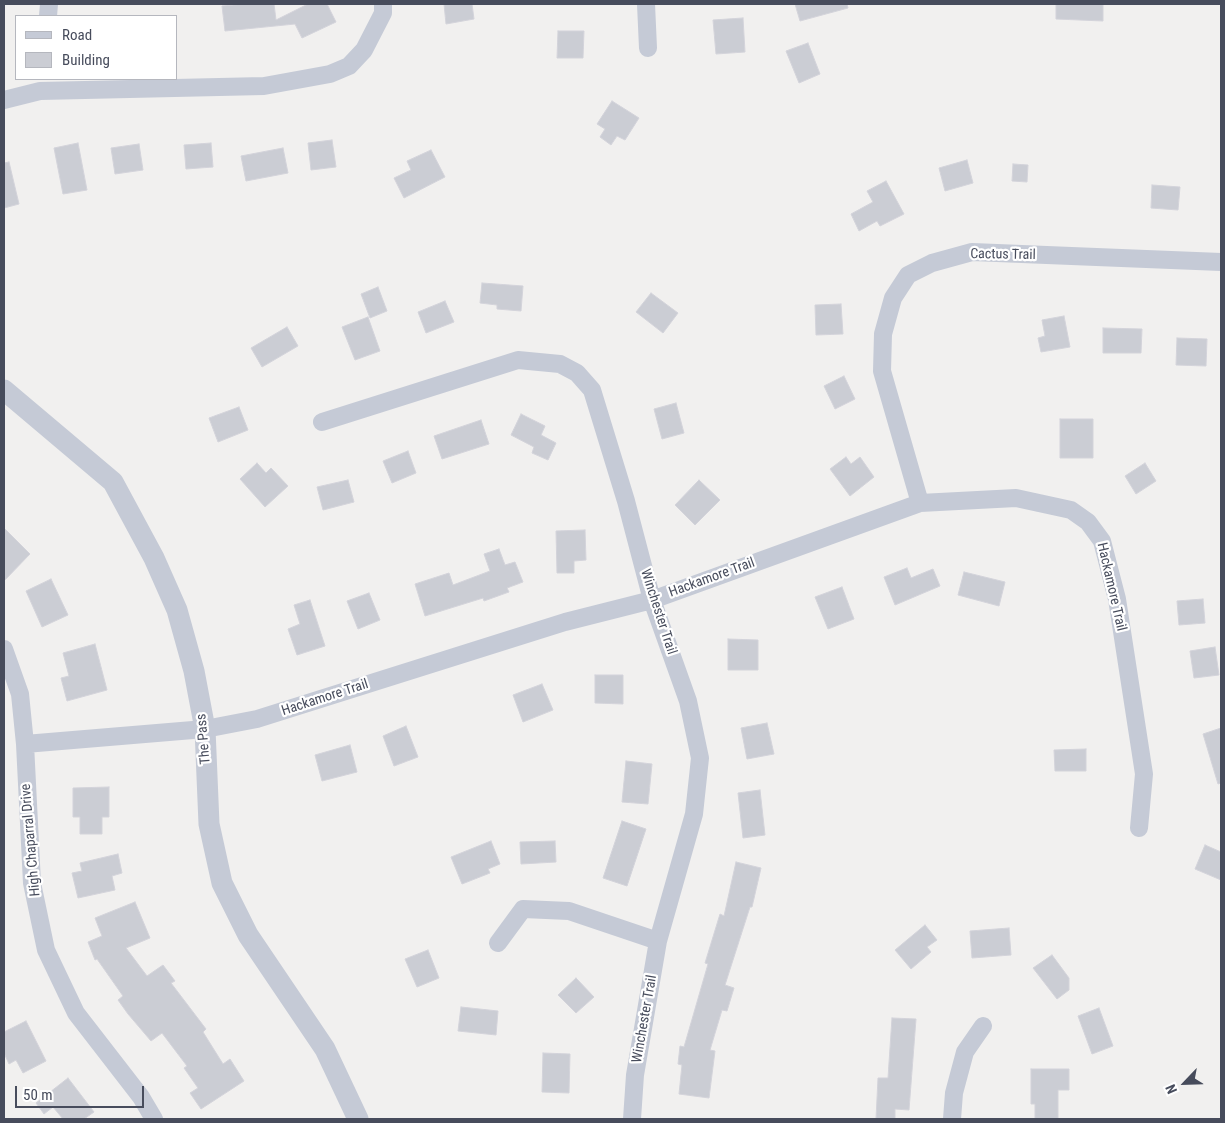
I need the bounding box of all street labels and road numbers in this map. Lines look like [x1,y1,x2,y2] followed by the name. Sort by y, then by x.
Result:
[970,246,1036,264] street label: Cactus Trail
[1093,541,1129,633] street label: Hackamore Trail
[667,555,757,601] street label: Hackamore Trail
[636,567,680,657] street label: Winchester Trail
[279,676,371,720] street label: Hackamore Trail
[193,713,215,765] street label: The Pass
[18,783,44,897] street label: High Chaparral Drive
[629,974,661,1064] street label: Winchester Trail

